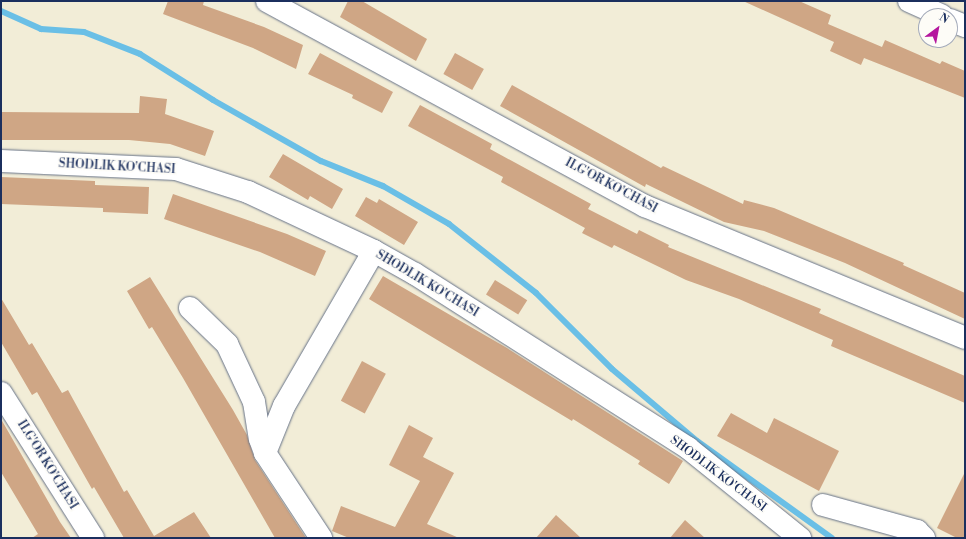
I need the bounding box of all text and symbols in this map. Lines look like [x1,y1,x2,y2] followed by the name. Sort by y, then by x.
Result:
[918,8,958,48] north arrow
[936,10,951,27] text: N
[563,156,659,216] street label: ILG'OR KO'CHASI
[58,157,176,177] street label: SHODLIK KO'CHASI
[373,248,481,320] street label: SHODLIK KO'CHASI
[14,418,80,512] street label: ILG'OR KO'CHASI
[667,433,769,515] street label: SHODLIK KO'CHASI

